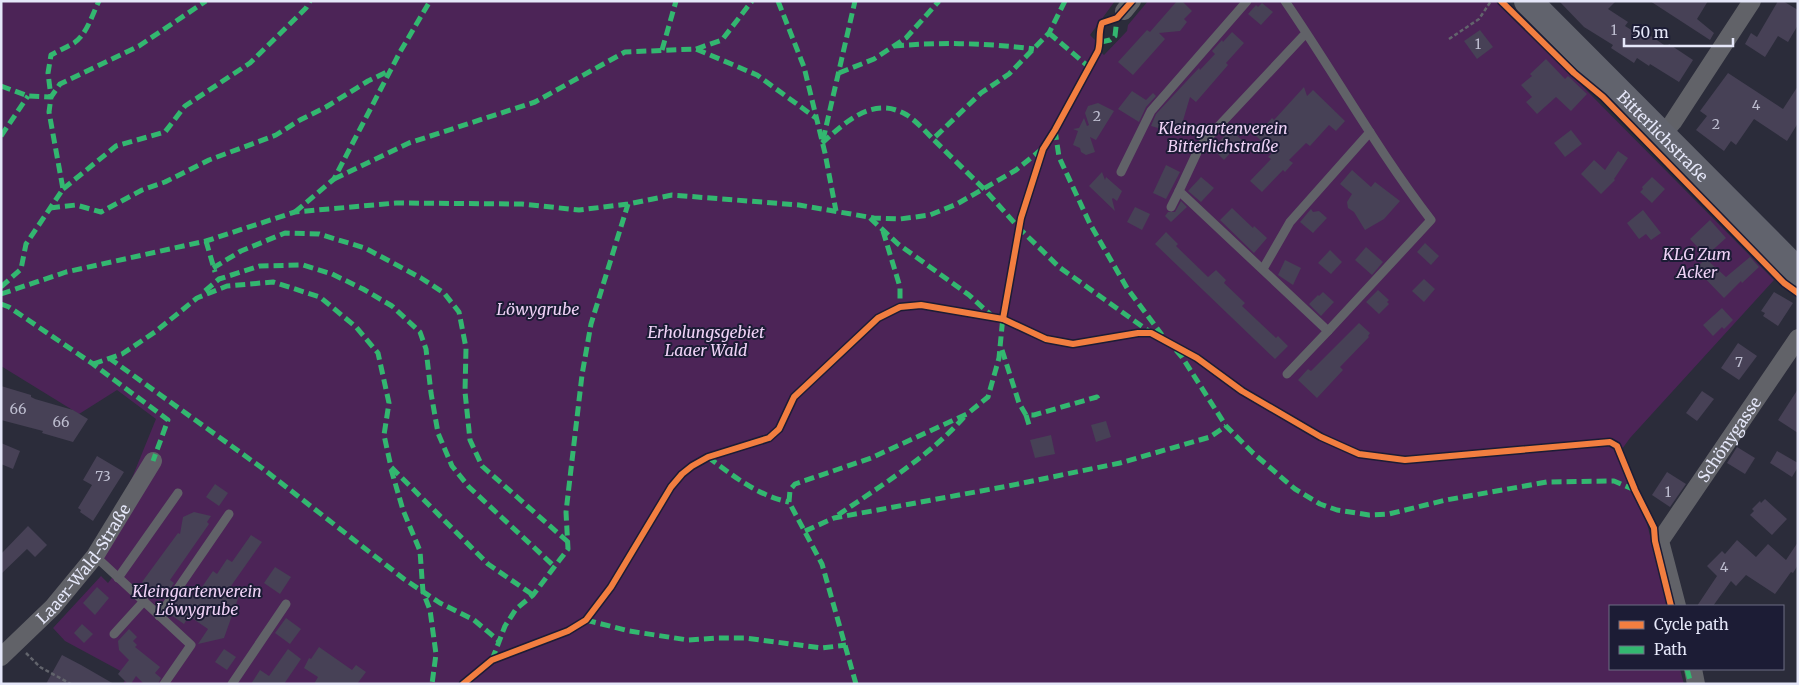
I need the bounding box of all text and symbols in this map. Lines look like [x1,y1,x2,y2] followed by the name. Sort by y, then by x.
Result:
[1624,15,1733,47] scale bar
[1611,21,1617,39] house number: 1
[1632,23,1669,42] text: 50 m
[1475,35,1481,53] house number: 1
[1613,87,1712,186] street label: Bitterlichstraße
[1752,96,1761,114] house number: 4
[1093,107,1101,125] house number: 2
[1712,115,1720,133] house number: 2
[1157,118,1288,156] park label: Kleingartenverein Bitterlichstraße
[1662,244,1731,282] park label: KLG Zum Acker
[497,299,579,319] park label: Löwygrube
[647,322,765,360] park label: Erholungsgebiet Laaer Wald
[1735,353,1743,371] house number: 7
[1693,393,1765,486] street label: Schönygasse
[10,400,26,418] house number: 66
[53,413,69,431] house number: 66
[95,467,111,485] house number: 73
[1665,483,1671,501] house number: 1
[32,500,135,628] street label: Laaer-Wald-Straße
[1720,558,1729,576] house number: 4
[131,581,262,619] park label: Kleingartenverein Löwygrube
[1609,605,1784,670] legend
[1654,615,1729,634] text: Cycle path
[1654,640,1687,659] text: Path

